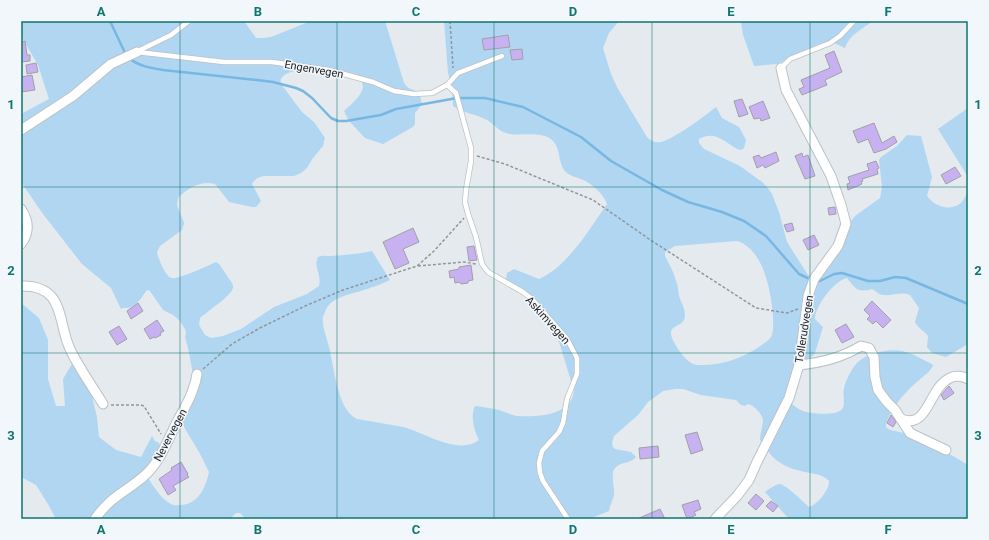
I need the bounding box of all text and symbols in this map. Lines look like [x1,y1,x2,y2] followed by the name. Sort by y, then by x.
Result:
[97,4,106,19] text: A
[254,4,262,19] text: B
[412,4,421,19] text: C
[569,4,577,19] text: D
[727,4,735,19] text: E
[884,4,892,19] text: F
[283,58,344,81] street label: Engenvegen
[7,97,15,112] text: 1
[974,97,982,112] text: 1
[7,263,15,278] text: 2
[974,263,982,278] text: 2
[523,294,573,347] street label: Askimvegen
[793,294,816,364] street label: Tollerudvegen
[151,407,190,464] street label: Nevervegen
[7,428,15,443] text: 3
[974,428,982,443] text: 3
[97,522,106,537] text: A
[254,522,262,537] text: B
[412,522,421,537] text: C
[569,522,577,537] text: D
[727,522,735,537] text: E
[884,522,892,537] text: F

